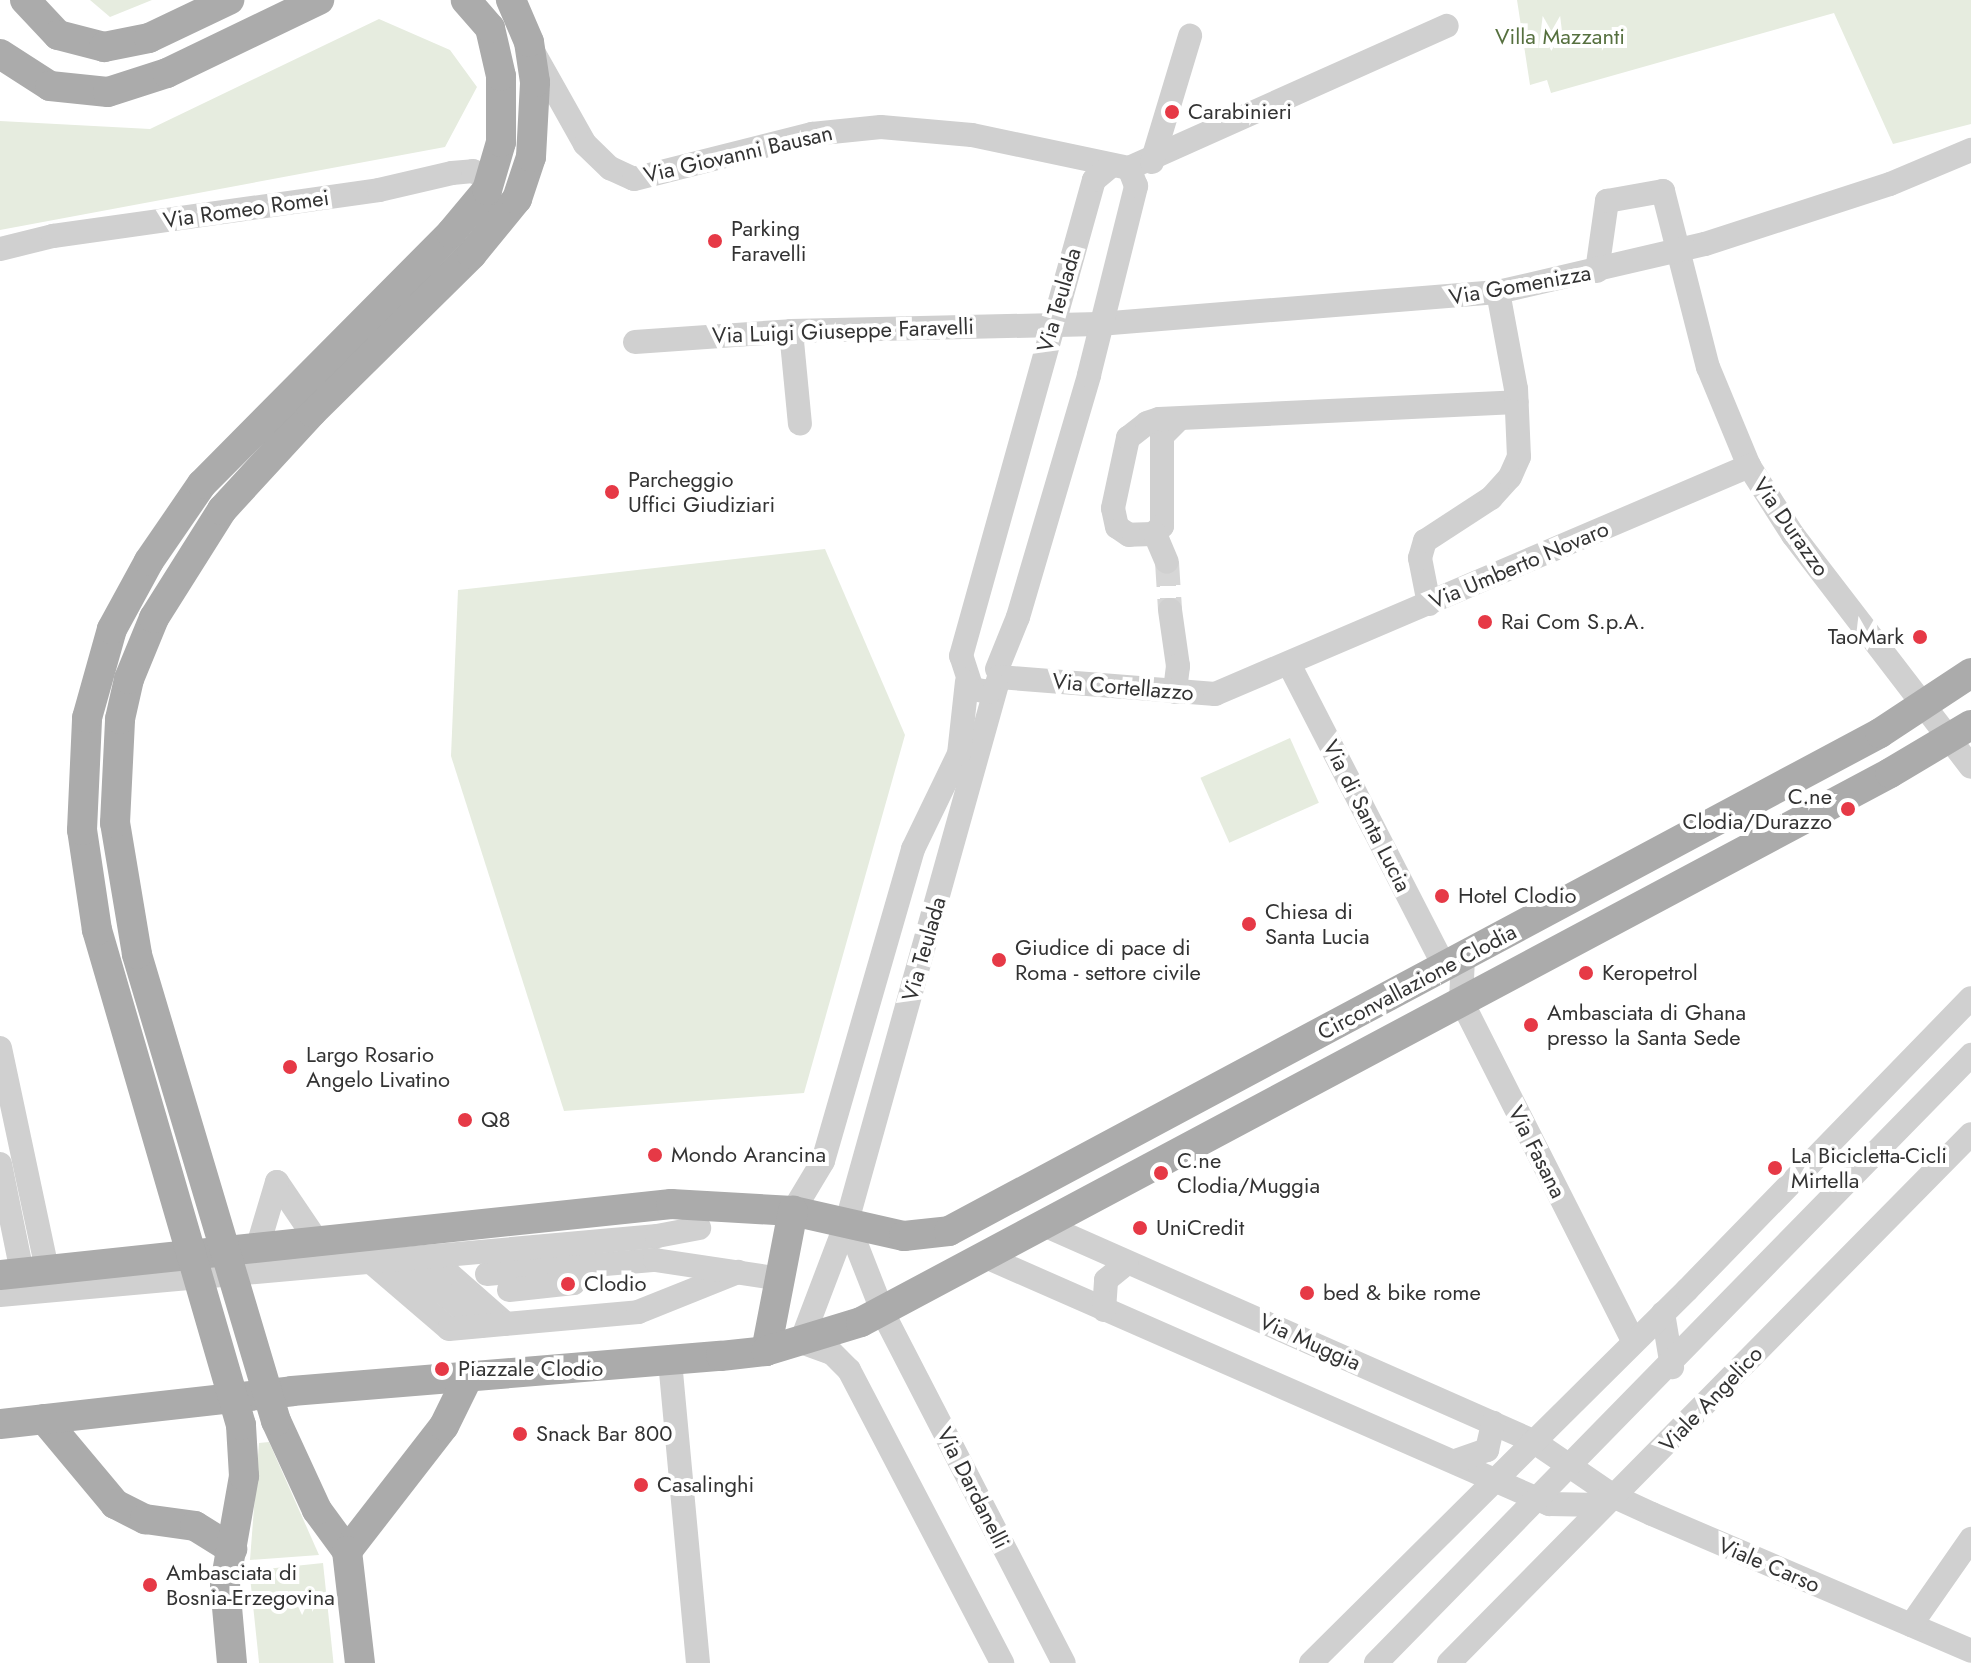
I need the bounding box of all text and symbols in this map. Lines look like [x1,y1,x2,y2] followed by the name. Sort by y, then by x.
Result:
[1495,24,1625,50] park label: Villa Mazzanti
[1188,99,1292,125] place label: Carabinieri
[1163,103,1181,121] marker: Carabinieri
[641,119,835,189] street label: Via Giovanni Bausan
[161,184,331,234] street label: Via Romeo Romei
[731,215,806,266] place label: Parking Faravelli
[706,232,724,250] marker: Parking Faravelli
[1032,245,1086,355] street label: Via Teulada
[1447,260,1593,310] street label: Via Gomenizza
[712,313,974,349] street label: Via Luigi Giuseppe Faravelli
[628,466,775,518] place label: Parcheggio Uffici Giudiziari
[1747,472,1835,582] street label: Via Durazzo
[603,483,621,501] marker: Parcheggio Uffici Giudiziari
[1426,515,1612,615] street label: Via Umberto Novaro
[1501,609,1646,635] place label: Rai Com S.p.A.
[1476,613,1494,631] marker: Rai Com S.p.A.
[1828,624,1904,650] place label: TaoMark
[1911,628,1929,646] marker: TaoMark
[1051,668,1195,706] street label: Via Cortellazzo
[1317,736,1417,896] street label: Via di Santa Lucia
[1682,783,1832,834] place label: C.ne Clodia/Durazzo
[1839,800,1857,818] marker: C.ne Clodia/Durazzo
[1458,883,1576,909] place label: Hotel Clodio
[1433,887,1451,905] marker: Hotel Clodio
[897,894,951,1004] street label: Via Teulada
[1265,898,1369,950] place label: Chiesa di Santa Lucia
[1240,915,1258,933] marker: Chiesa di Santa Lucia
[1313,918,1521,1046] street label: Circonvallazione Clodia
[1015,934,1201,986] place label: Giudice di pace di Roma - settore civile
[990,951,1008,969] marker: Giudice di pace di Roma - settore civile
[1602,960,1698,986] place label: Keropetrol
[1577,964,1595,982] marker: Keropetrol
[1547,999,1746,1050] place label: Ambasciata di Ghana presso la Santa Sede
[1522,1016,1540,1034] marker: Ambasciata di Ghana presso la Santa Sede
[306,1041,450,1092] place label: Largo Rosario Angelo Livatino
[281,1058,299,1076] marker: Largo Rosario Angelo Livatino
[1503,1101,1571,1203] street label: Via Fasana
[481,1107,510,1133] place label: Q8
[456,1111,474,1129] marker: Q8
[671,1142,826,1168] place label: Mondo Arancina
[1791,1142,1947,1194] place label: La Bicicletta-Cicli Mirtella
[646,1146,664,1164] marker: Mondo Arancina
[1177,1147,1320,1198] place label: C.ne Clodia/Muggia
[1766,1159,1784,1177] marker: La Bicicletta-Cicli Mirtella
[1152,1164,1170,1182] marker: C.ne Clodia/Muggia
[1156,1215,1244,1241] place label: UniCredit
[1131,1219,1149,1237] marker: UniCredit
[584,1271,646,1297] place label: Clodio
[559,1275,577,1293] marker: Clodio
[1323,1280,1481,1306] place label: bed & bike rome
[1298,1284,1316,1302] marker: bed & bike rome
[1255,1308,1365,1376] street label: Via Muggia
[1654,1341,1768,1457] street label: Viale Angelico
[458,1356,603,1382] place label: Piazzale Clodio
[433,1360,451,1378] marker: Piazzale Clodio
[536,1421,672,1447] place label: Snack Bar 800
[931,1423,1015,1553] street label: Via Dardanelli
[511,1425,529,1443] marker: Snack Bar 800
[657,1472,754,1498] place label: Casalinghi
[632,1476,650,1494] marker: Casalinghi
[1714,1532,1824,1598] street label: Viale Carso
[166,1559,335,1610] place label: Ambasciata di Bosnia-Erzegovina
[141,1576,159,1594] marker: Ambasciata di Bosnia-Erzegovina

